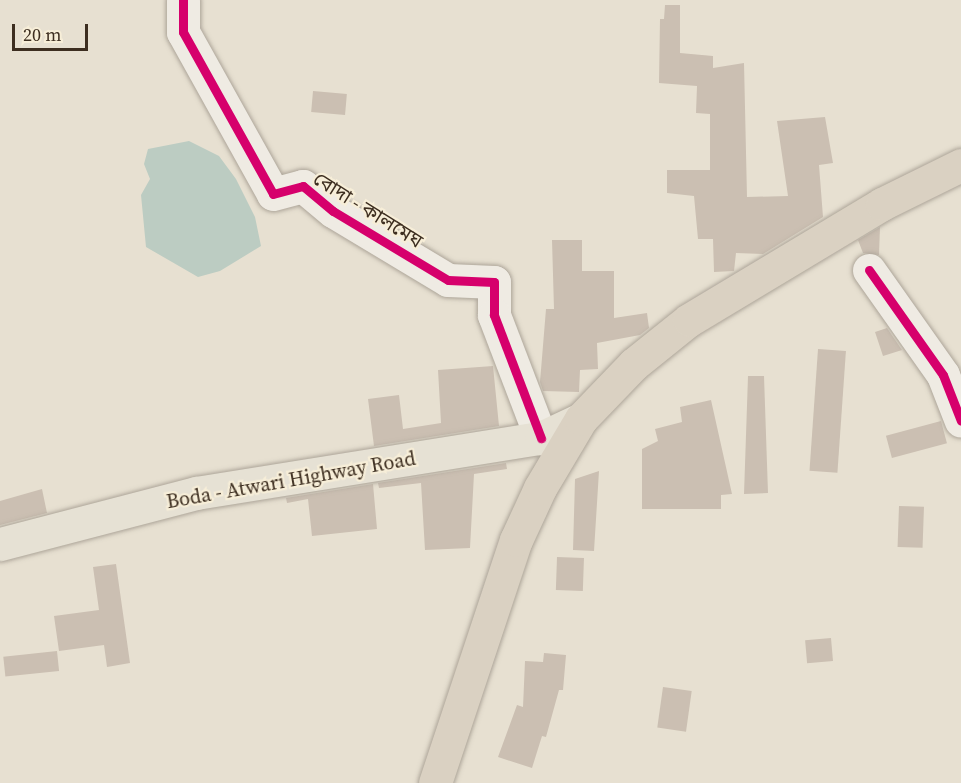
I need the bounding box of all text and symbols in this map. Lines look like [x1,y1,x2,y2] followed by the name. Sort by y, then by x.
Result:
[15,12,92,50] scale bar
[23,22,61,47] text: 20 m
[309,167,427,253] street label: বোদা - কালমেঘ
[165,446,417,514] street label: Boda - Atwari Highway Road

